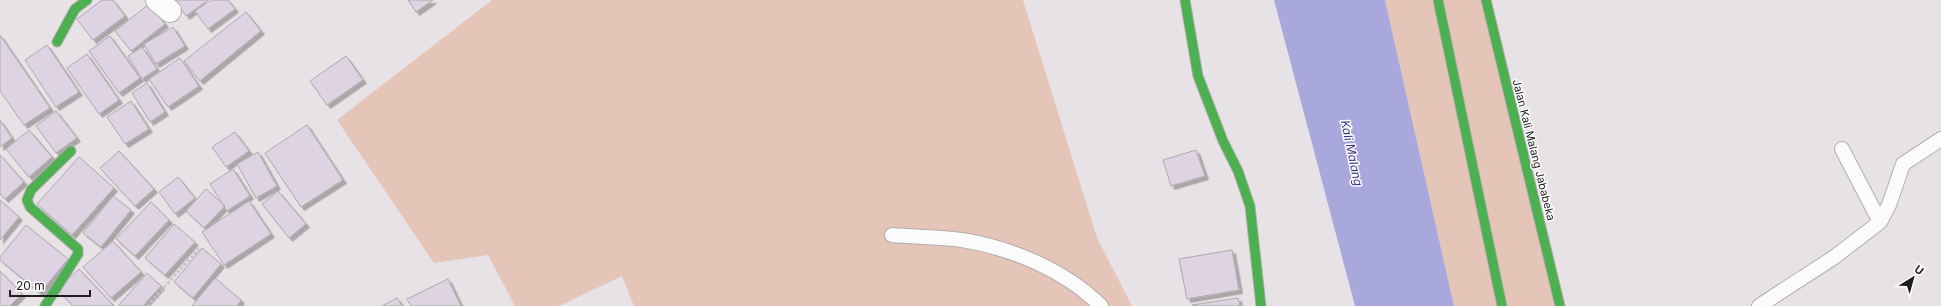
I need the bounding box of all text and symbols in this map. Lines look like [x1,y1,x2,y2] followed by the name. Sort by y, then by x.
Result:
[1510,78,1558,222] street label: Jalan Kali Malang Jababeka
[1338,119,1366,187] water label: Kali Malang
[1893,258,1933,298] north arrow
[1912,262,1926,278] text: U
[10,272,90,298] scale bar
[16,278,45,293] text: 20 m

